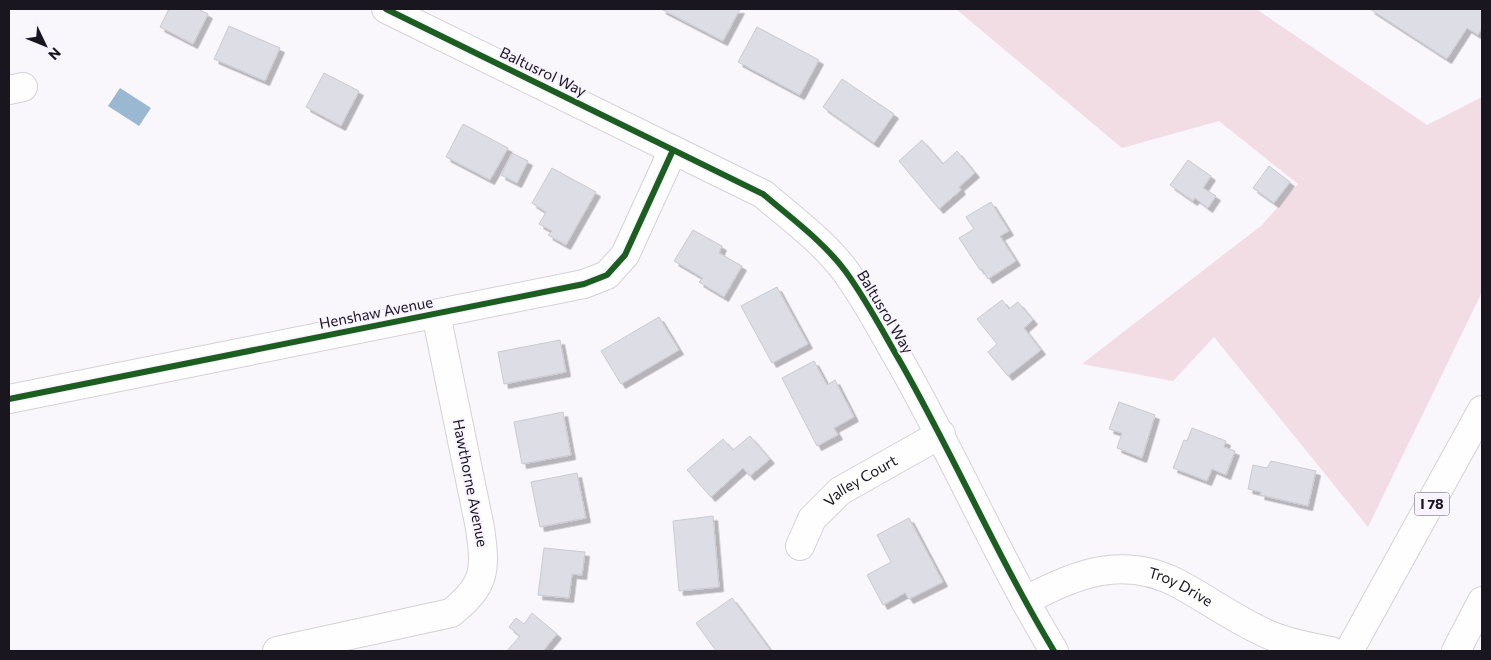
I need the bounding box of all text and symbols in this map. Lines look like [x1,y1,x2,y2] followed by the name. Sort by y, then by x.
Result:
[20,20,70,70] north arrow
[497,42,590,100] street label: Baltusrol Way
[45,45,65,64] text: N
[854,267,918,357] street label: Baltusrol Way
[317,292,434,332] street label: Henshaw Avenue
[450,417,492,548] street label: Hawthorne Avenue
[820,451,900,510] street label: Valley Court
[1414,492,1450,516] road number: I 78
[1147,563,1216,610] street label: Troy Drive

